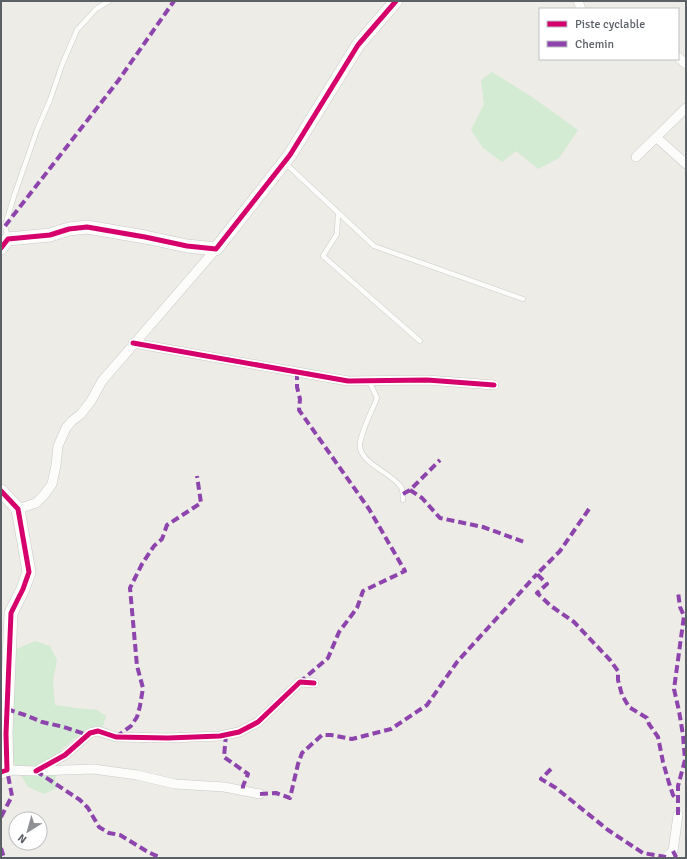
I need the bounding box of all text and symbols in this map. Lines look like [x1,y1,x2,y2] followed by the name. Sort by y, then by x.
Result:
[539,8,679,60] legend
[575,17,645,32] text: Piste cyclable
[575,37,614,52] text: Chemin
[8,811,48,851] north arrow
[15,831,29,846] text: N

